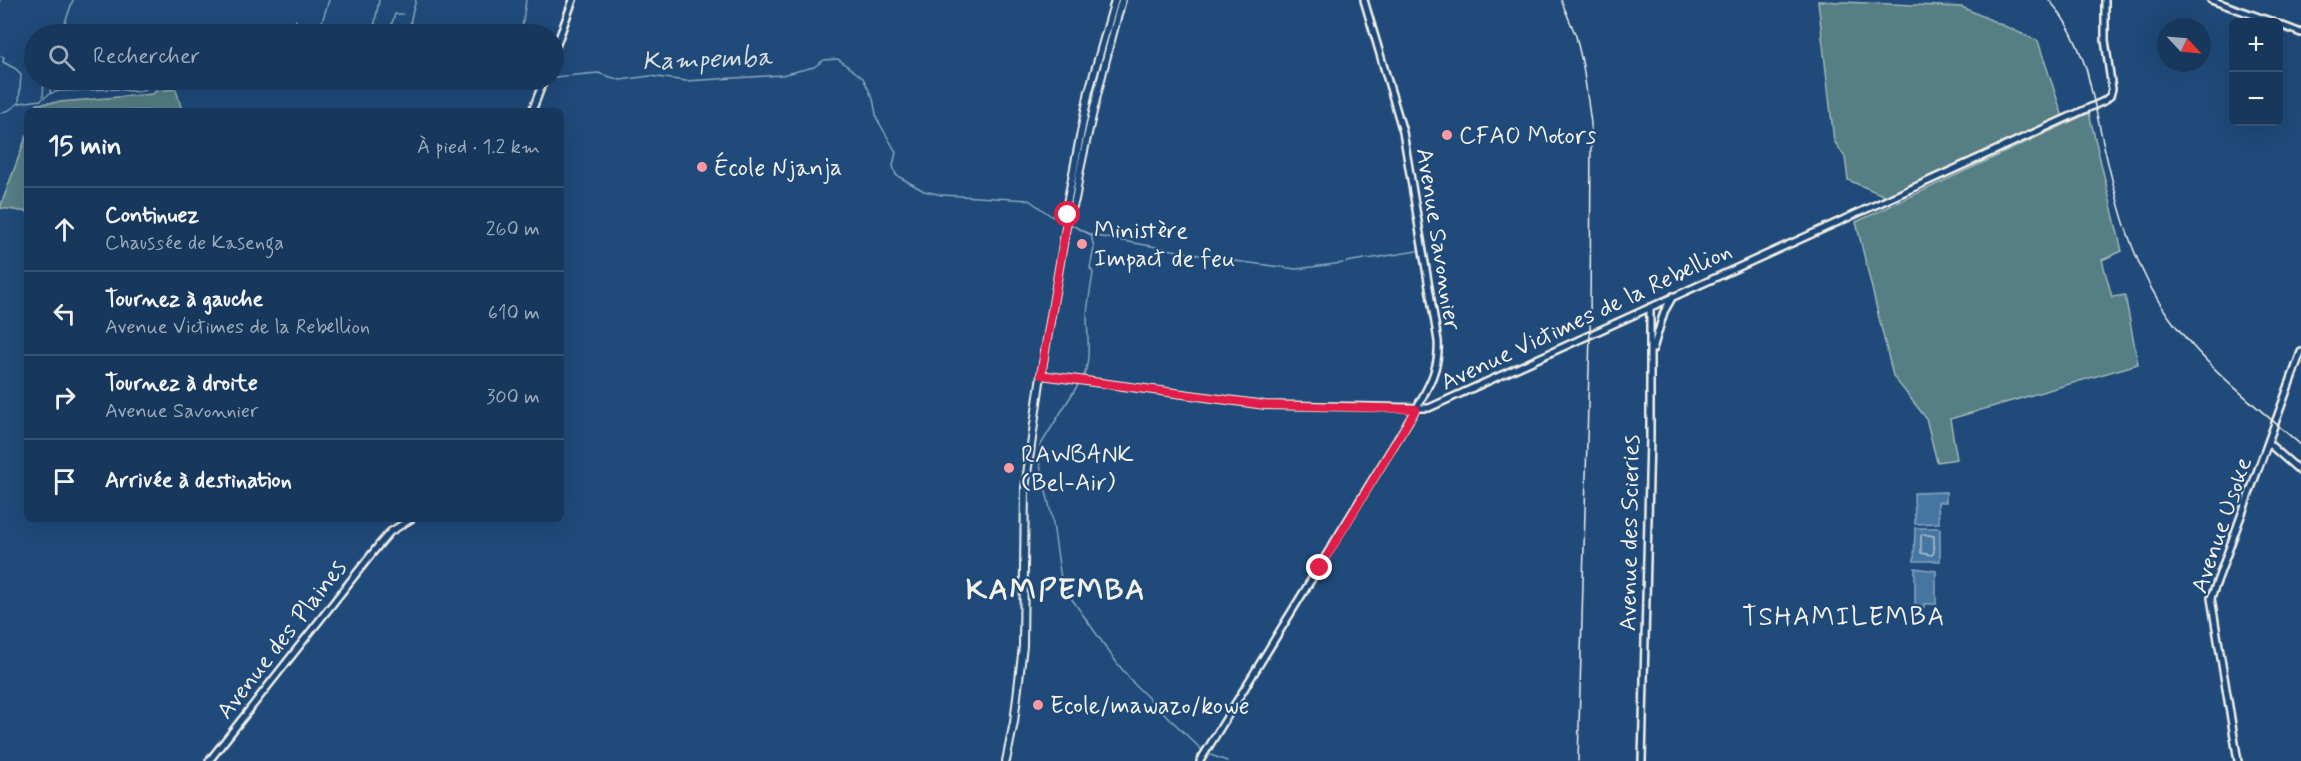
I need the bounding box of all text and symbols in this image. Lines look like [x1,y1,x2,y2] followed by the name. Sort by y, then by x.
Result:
[2157,18,2211,72] north arrow
[2229,18,2283,126] map controls
[2229,18,2283,72] button: +
[24,24,564,90] search box
[45,41,78,74] icon: search
[641,41,774,79] water label: Kampemba
[93,43,200,71] text: Rechercher
[2229,72,2283,126] button: −
[1459,121,1597,152] place label: CFAO Motors
[1440,128,1454,142] marker: CFAO Motors
[48,130,122,164] text: 15 min
[417,134,540,161] text: À pied · 1.2 km
[1408,146,1467,333] street label: Avenue Savonnier
[714,151,842,184] place label: École Njanja
[695,160,709,174] marker: École Njanja
[1054,201,1080,227] route start
[105,202,199,230] text: Continuez
[48,213,81,246] icon: ahead
[486,216,540,243] text: 260 m
[1094,216,1235,275] place label: Ministère Impact de feu
[105,230,284,257] text: Chaussée de Kasenga
[1436,236,1737,399] street label: Avenue Victimes de la Rebellion
[1075,237,1089,251] marker: Ministère Impact de feu
[105,286,263,314] text: Tournez à gauche
[48,297,81,330] icon: left
[488,300,540,327] text: 610 m
[105,314,370,341] text: Avenue Victimes de la Rebellion
[105,370,258,398] text: Tournez à droite
[48,381,81,414] icon: right
[486,384,540,411] text: 300 m
[105,398,258,425] text: Avenue Savonnier
[1613,434,1648,632] street label: Avenue des Scieries
[1021,440,1134,499] place label: RAWBANK (Bel-Air)
[2185,453,2260,598] street label: Avenue Usoke
[1002,461,1016,475] marker: RAWBANK (Bel-Air)
[48,465,81,498] icon: arrive
[105,467,292,495] text: Arrivée à destination
[210,554,354,726] street label: Avenue des Plaines
[1306,554,1332,580] route end
[966,571,1146,610] district label: KAMPEMBA
[1742,601,1946,635] district label: TSHAMILEMBA
[1050,691,1249,722] place label: Ecole/mawazo/kowe
[1031,698,1045,712] marker: Ecole/mawazo/kowe

